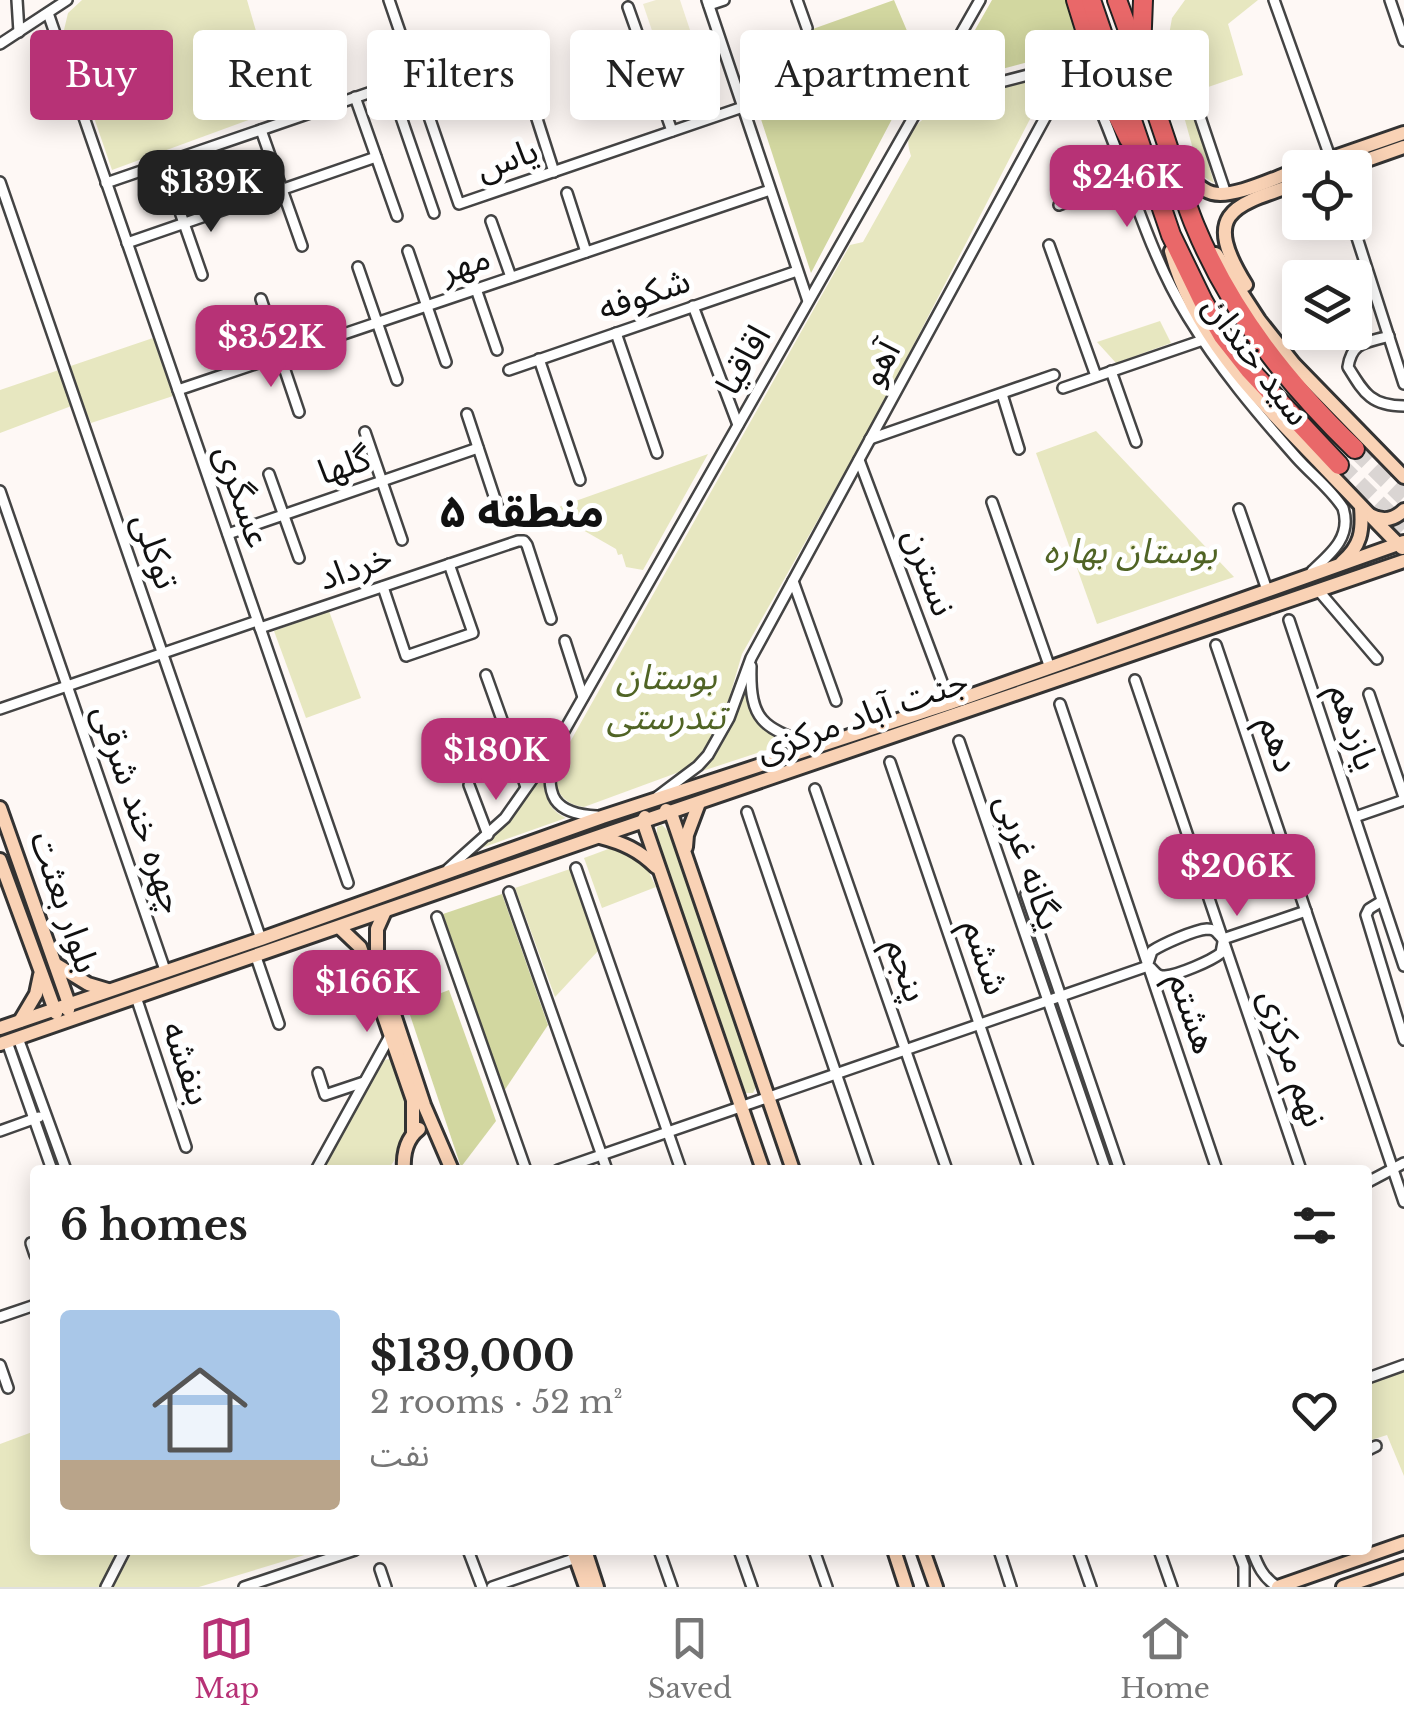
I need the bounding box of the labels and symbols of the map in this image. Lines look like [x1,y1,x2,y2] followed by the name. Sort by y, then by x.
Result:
[470,128,544,189] street label: یاس
[1057,145,1197,230] pin: $246K
[141,150,281,235] pin: $139K
[433,235,495,292] street label: مهر
[592,258,695,329] street label: شکوفه
[1194,286,1321,434] street label: سید خندان
[201,305,341,390] pin: $352K
[706,317,779,402] street label: اقاقیا
[850,331,910,393] street label: آهو
[312,435,376,493] street label: گلها
[206,439,281,553] street label: عسگری
[440,483,604,539] district label: منطقه ۵
[124,507,189,595] street label: توکلی
[895,522,966,621] street label: نسترن
[1043,529,1217,572] park label: بوستان بهاره
[312,534,397,599] street label: خرداد
[606,655,730,738] park label: بوستان تندرستی
[750,658,973,771] street label: جنت آباد مرکزی
[1314,678,1389,778] street label: یازدهم
[83,699,195,919] street label: چهره خند شرقی
[1244,710,1309,779] street label: دهم
[426,718,566,803] pin: $180K
[986,788,1073,935] street label: یگانه غربی
[21,826,110,978] street label: بلوار بعثت
[1167,834,1307,919] pin: $206K
[948,913,1019,1002] street label: ششم
[871,932,938,1009] street label: پنجم
[297,950,437,1035] pin: $166K
[1154,967,1227,1061] street label: هشتم
[1244,983,1337,1134] street label: نهم مرکزی
[153,1015,222,1110] street label: بنفشه

